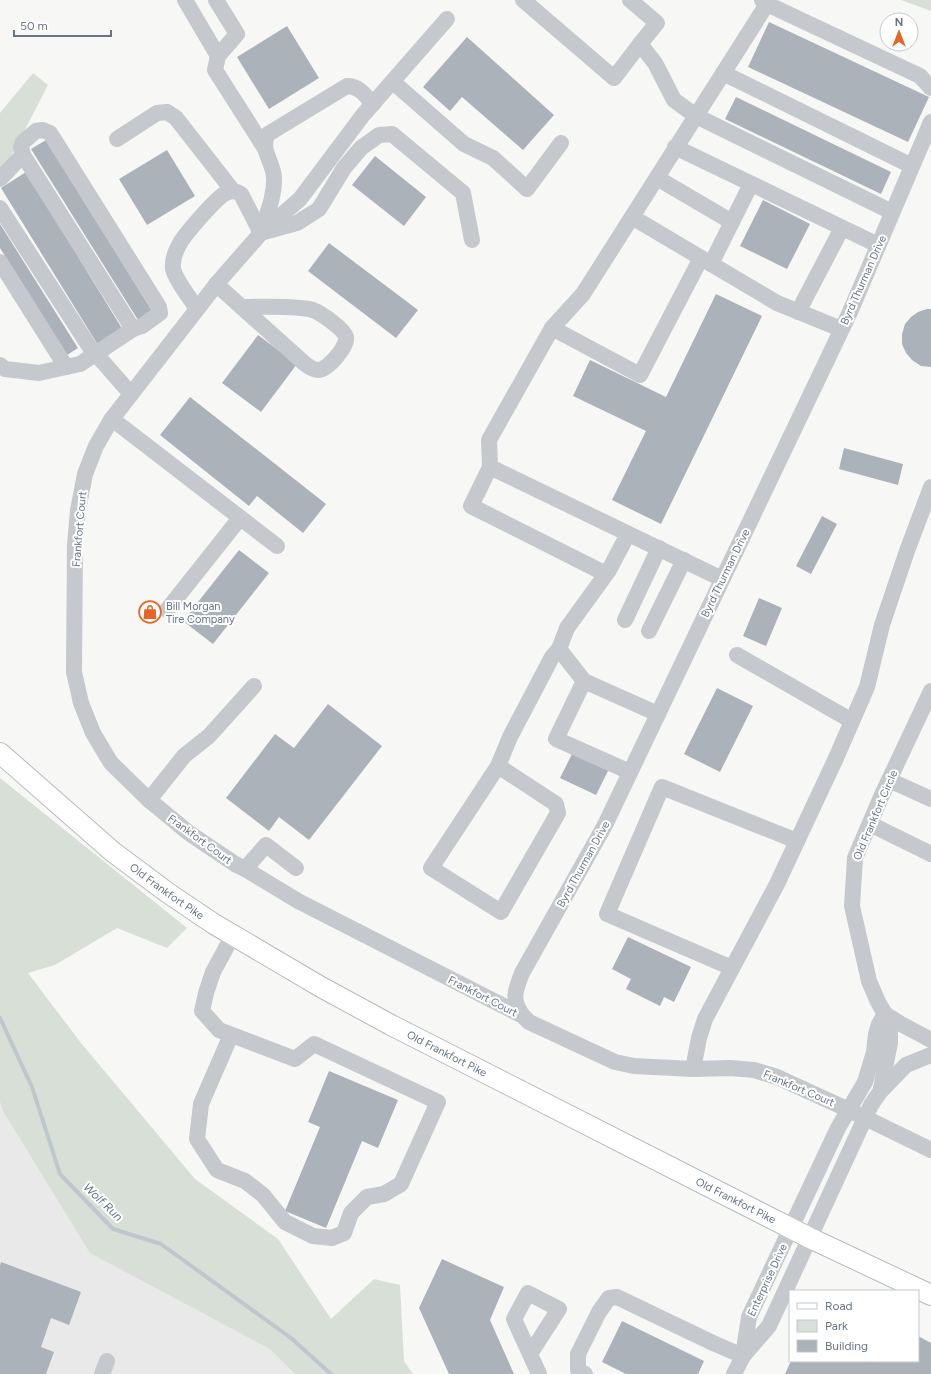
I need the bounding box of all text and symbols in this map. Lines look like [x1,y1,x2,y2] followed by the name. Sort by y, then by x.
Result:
[14,12,111,38] scale bar
[879,12,919,52] north arrow
[895,16,903,29] text: N
[20,19,48,33] text: 50 m
[838,233,889,327] street label: Byrd Thurman Drive
[70,491,89,567] street label: Frankfort Court
[698,527,752,620] street label: Byrd Thurman Drive
[137,599,163,625] shop icon: Bill Morgan Tire Company
[166,600,235,626] place label: Bill Morgan Tire Company
[851,768,900,862] street label: Old Frankfort Circle
[165,812,234,867] street label: Frankfort Court
[554,819,613,910] street label: Byrd Thurman Drive
[127,861,206,922] street label: Old Frankfort Pike
[446,973,520,1019] street label: Frankfort Court
[405,1028,489,1080] street label: Old Frankfort Pike
[761,1068,836,1109] street label: Frankfort Court
[693,1175,778,1227] street label: Old Frankfort Pike
[81,1180,126,1224] water label: Wolf Run
[745,1242,790,1319] street label: Enterprise Drive
[789,1290,919,1362] legend
[825,1299,853,1313] text: Road
[825,1319,848,1333] text: Park
[825,1339,868,1353] text: Building

